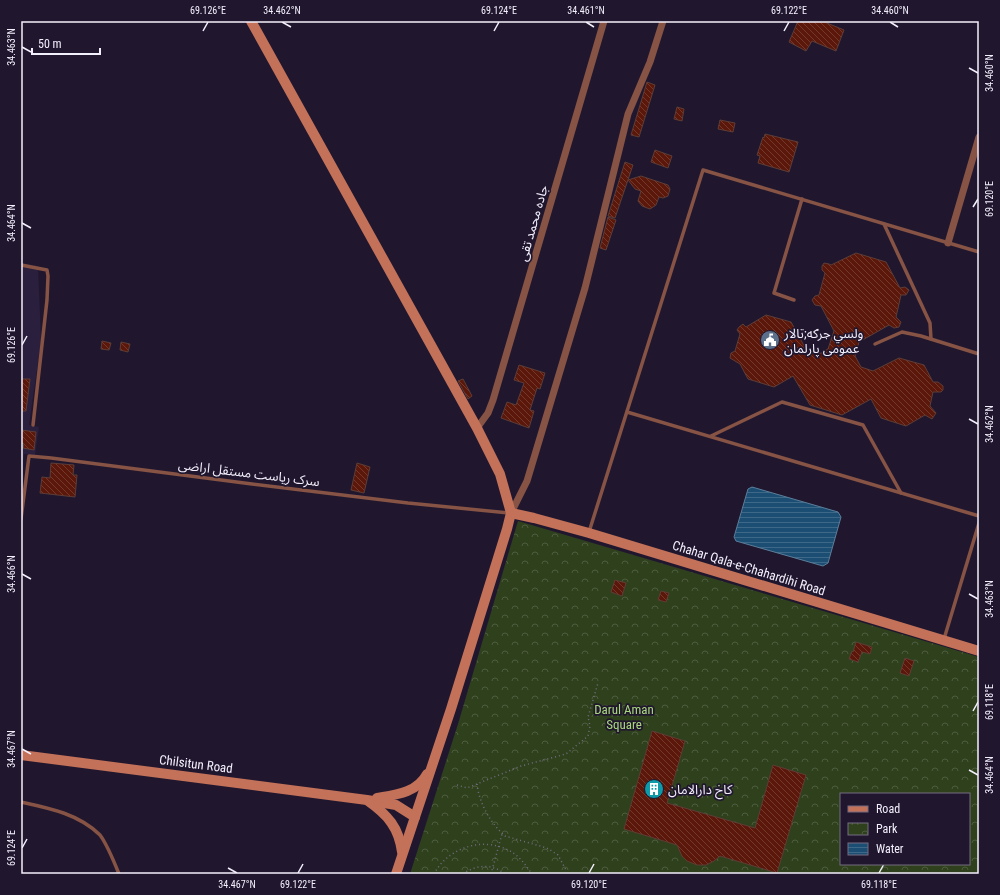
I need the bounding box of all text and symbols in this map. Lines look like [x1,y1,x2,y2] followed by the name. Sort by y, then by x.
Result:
[190,5,226,16] text: 69.126°E
[263,5,301,16] text: 34.462°N
[481,5,517,16] text: 69.124°E
[567,5,605,16] text: 34.461°N
[771,5,807,16] text: 69.122°E
[871,5,909,16] text: 34.460°N
[6,28,17,66] text: 34.463°N
[32,30,100,56] scale bar
[38,37,62,51] text: 50 m
[984,54,995,92] text: 34.460°N
[984,181,995,217] text: 69.120°E
[515,183,552,263] street label: جاده محمد تقی
[6,204,17,242] text: 34.464°N
[783,326,864,358] place label: ولسي جرګه;تالار عمومی پارلمان
[6,327,17,363] text: 69.126°E
[759,329,781,351] public building icon: ولسي جرګه;تالار عمومی پارلمان
[984,405,995,443] text: 34.462°N
[177,457,320,490] street label: سرک ریاست مستقل اراضی
[671,538,827,598] street label: Chahar Qala-e-Chahardihi Road
[6,555,17,593] text: 34.466°N
[984,580,995,618] text: 34.463°N
[984,684,995,720] text: 69.118°E
[594,702,654,732] park label: Darul Aman Square
[6,730,17,768] text: 34.467°N
[158,752,234,776] street label: Chilsitun Road
[984,756,995,794] text: 34.464°N
[643,778,665,800] building icon: کاخ دارالامان
[668,782,733,800] place label: کاخ دارالامان
[840,793,970,865] legend
[876,802,900,816] text: Road
[876,822,898,836] text: Park
[6,830,17,866] text: 69.124°E
[876,842,904,856] text: Water
[218,879,256,890] text: 34.467°N
[280,879,316,890] text: 69.122°E
[571,879,607,890] text: 69.120°E
[861,879,897,890] text: 69.118°E

